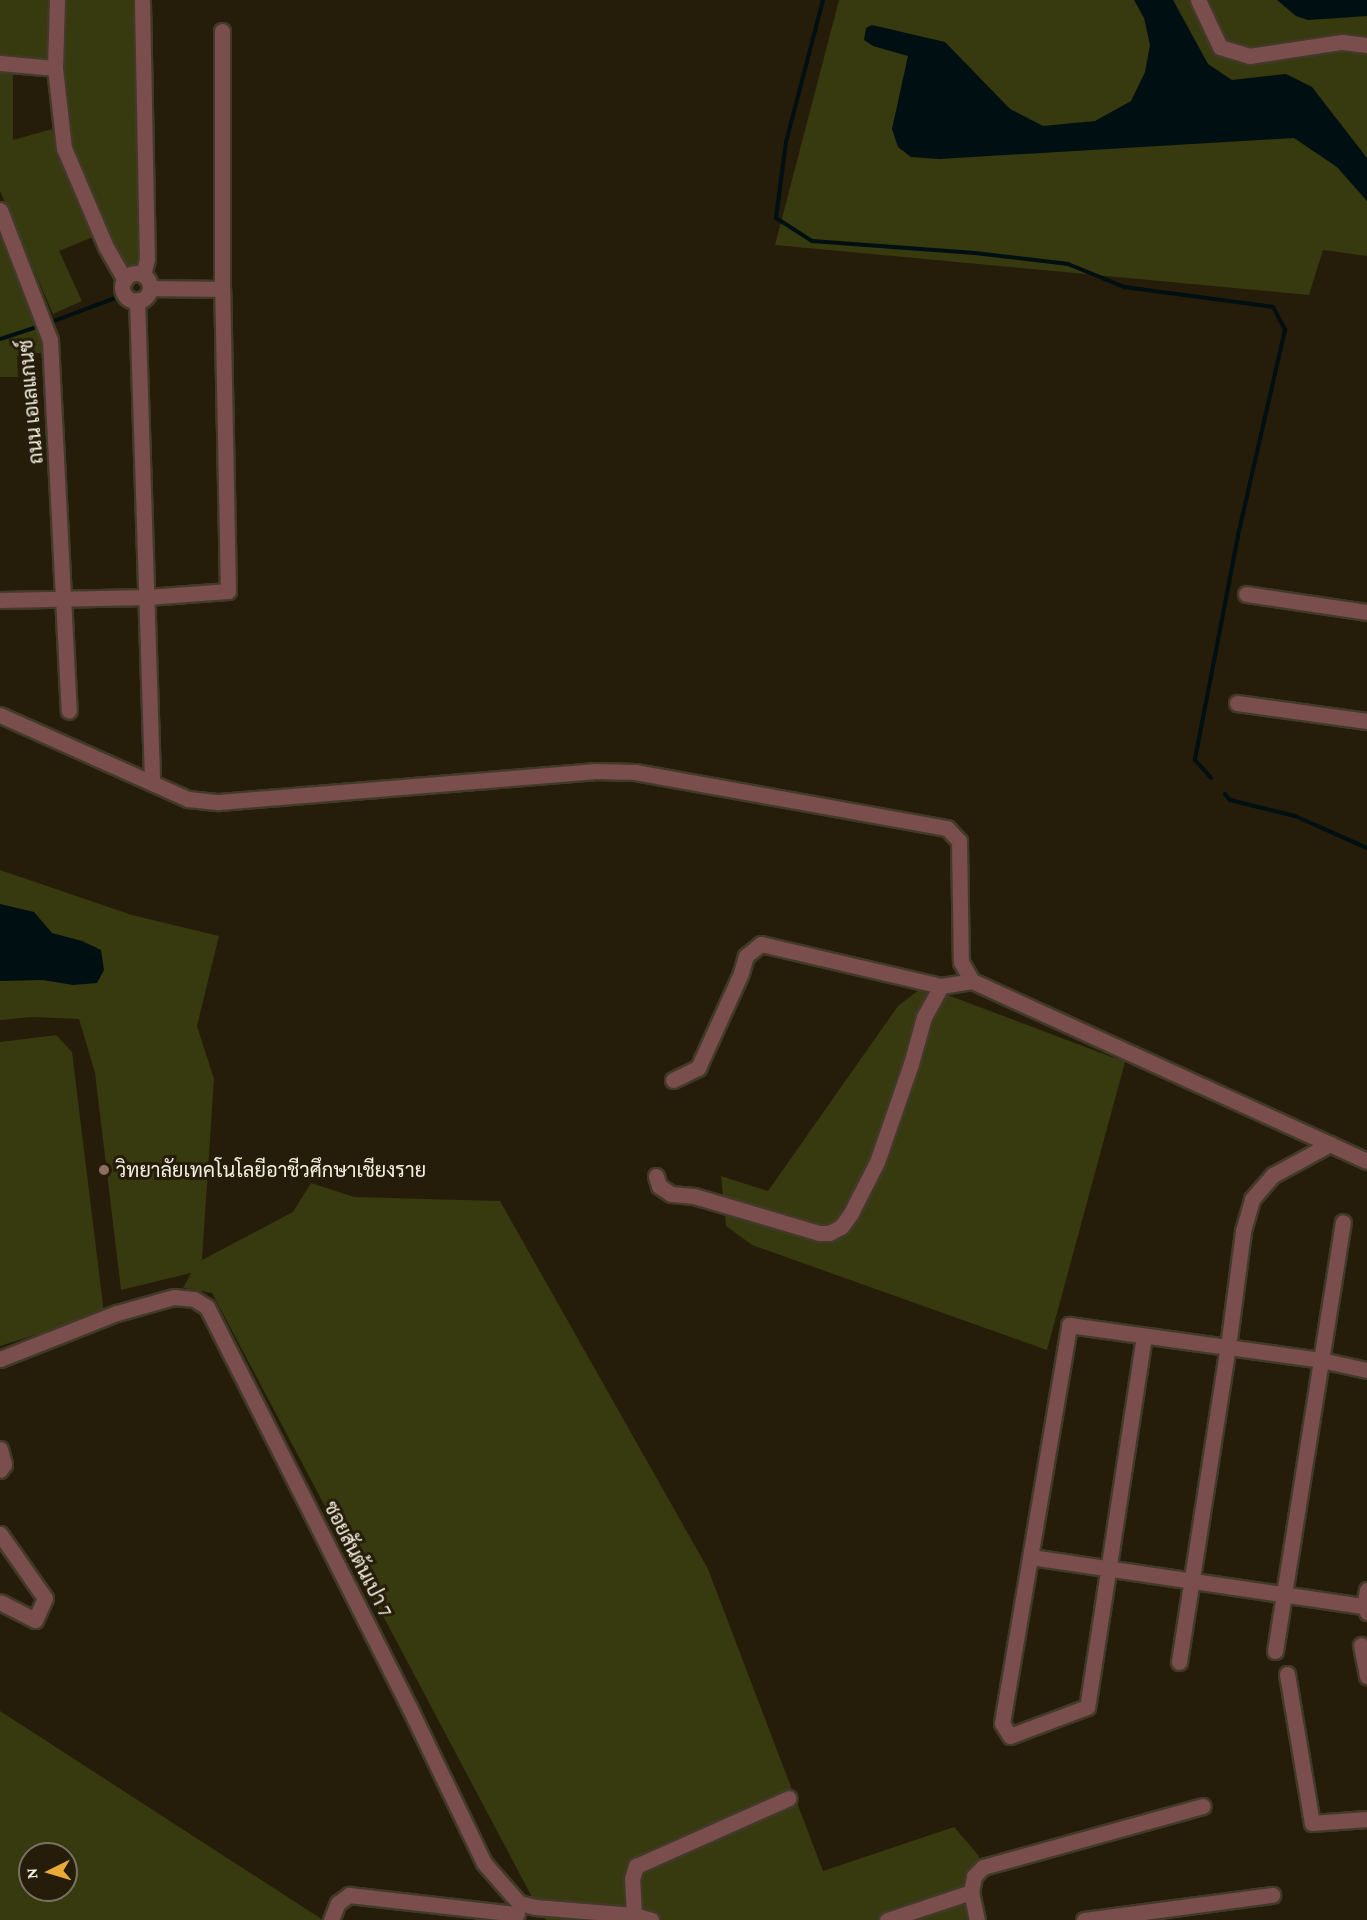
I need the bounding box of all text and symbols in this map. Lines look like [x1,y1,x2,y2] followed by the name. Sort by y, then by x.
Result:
[14,339,48,465] street label: ถนน เอเลแกนซ์
[116,1158,426,1182] place label: วิทยาลัยเทคโนโลยีอาชีวศึกษาเชียงราย
[97,1163,111,1177] marker: วิทยาลัยเทคโนโลยีอาชีวศึกษาเชียงราย
[319,1497,397,1621] street label: ซอยสันต้นเปา 7
[18,1842,78,1902] north arrow
[23,1867,41,1880] text: N

